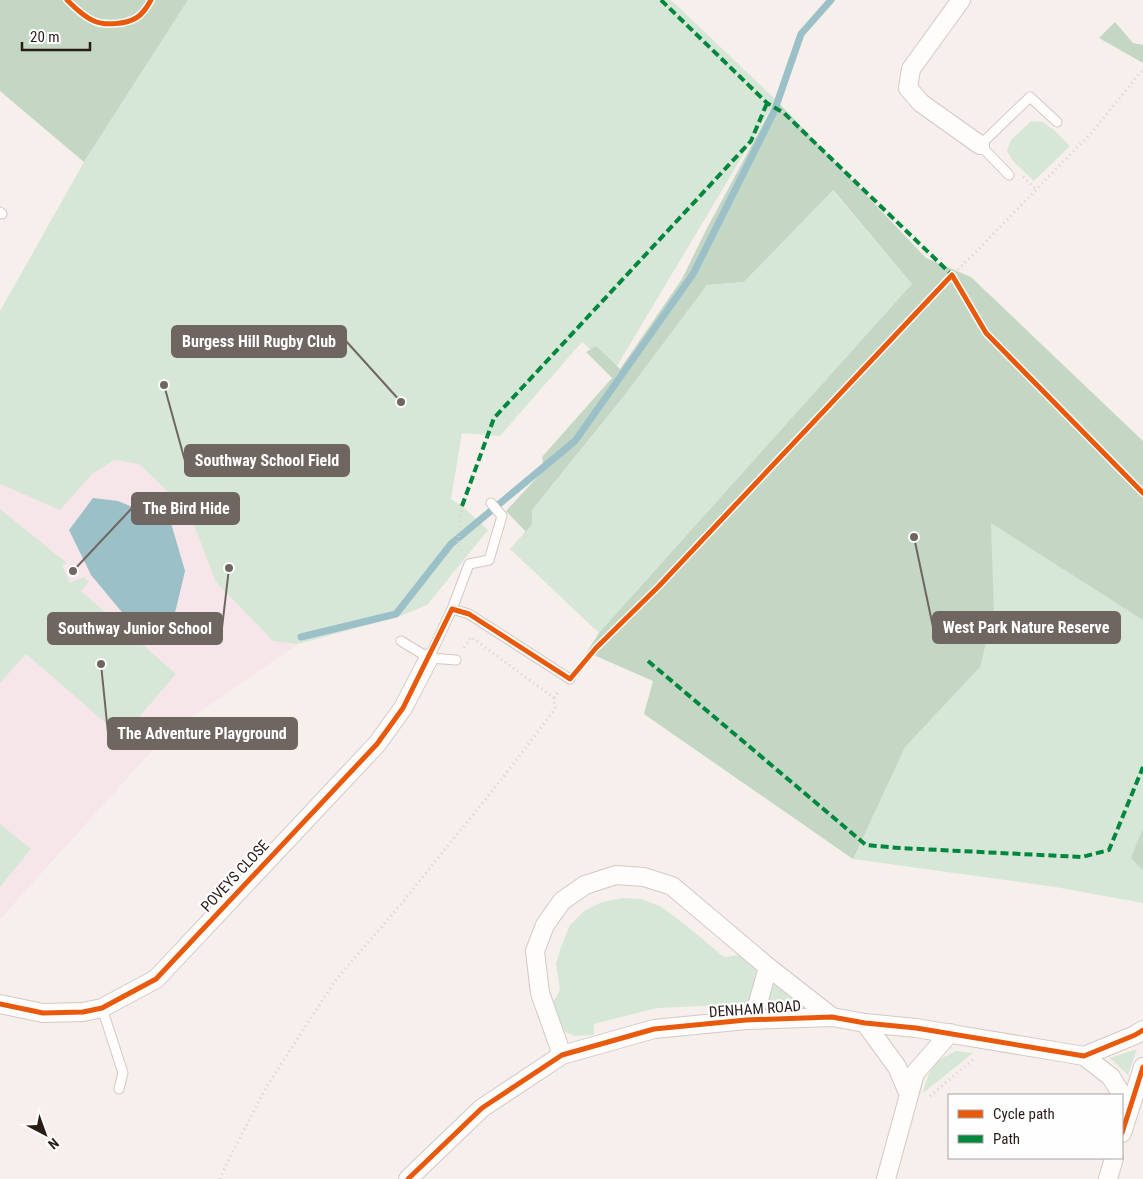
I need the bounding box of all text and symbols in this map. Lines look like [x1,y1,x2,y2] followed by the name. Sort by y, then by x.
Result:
[22,20,90,52] scale bar
[30,28,60,46] text: 20 m
[172,326,346,357] callout: Burgess Hill Rugby Club
[182,332,336,351] text: Burgess Hill Rugby Club
[185,445,349,476] callout: Southway School Field
[195,451,339,470] text: Southway School Field
[132,493,239,524] callout: The Bird Hide
[142,499,230,518] text: The Bird Hide
[933,612,1120,643] callout: West Park Nature Reserve
[48,613,222,644] callout: Southway Junior School
[943,618,1110,637] text: West Park Nature Reserve
[58,619,212,638] text: Southway Junior School
[108,718,297,749] callout: The Adventure Playground
[117,724,287,743] text: The Adventure Playground
[197,836,273,916] street label: POVEYS CLOSE
[708,997,802,1021] street label: DENHAM ROAD
[948,1094,1123,1159] legend
[993,1105,1055,1123] text: Cycle path
[20,1109,70,1159] north arrow
[993,1130,1020,1148] text: Path
[45,1135,62,1153] text: N

